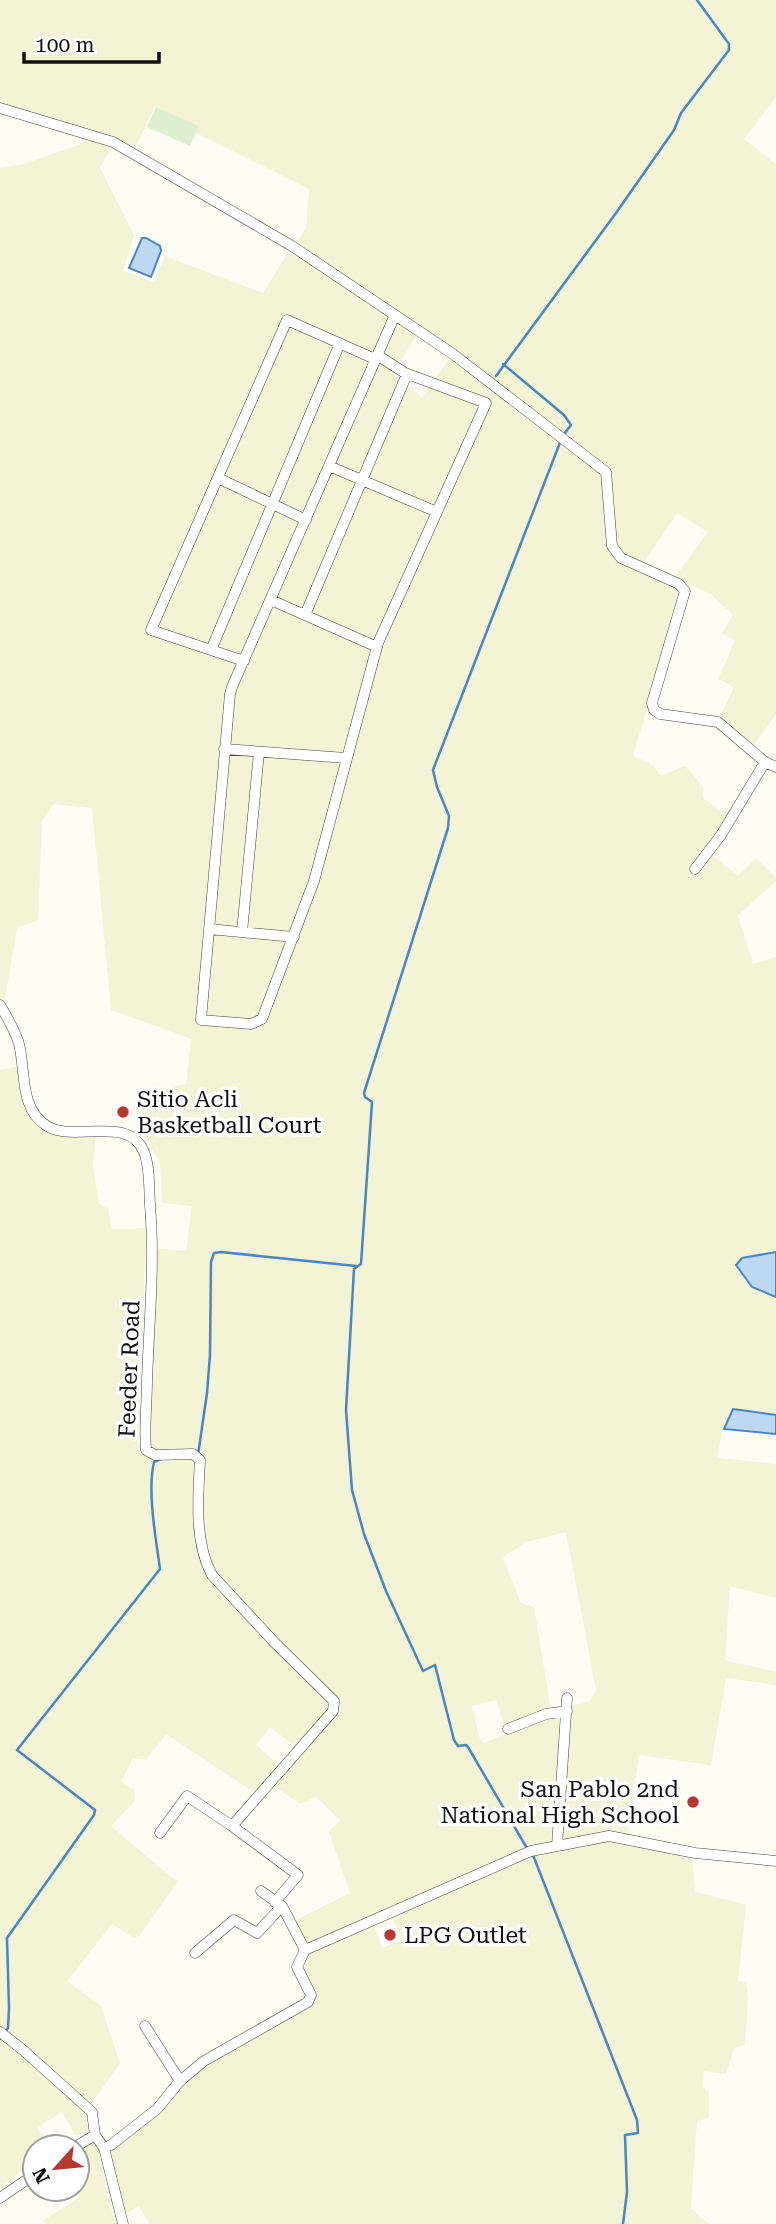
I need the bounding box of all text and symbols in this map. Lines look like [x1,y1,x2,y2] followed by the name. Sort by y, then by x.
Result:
[24,21,159,65] scale bar
[35,33,95,57] text: 100 m
[137,1086,322,1139] place label: Sitio Acli Basketball Court
[115,1104,131,1120] marker: Sitio Acli Basketball Court
[114,1300,145,1438] street label: Feeder Road
[440,1776,679,1829] place label: San Pablo 2nd National High School
[685,1794,701,1810] marker: San Pablo 2nd National High School
[404,1922,527,1949] place label: LPG Outlet
[382,1927,398,1943] marker: LPG Outlet
[21,2133,91,2203] north arrow
[28,2163,55,2187] text: N

